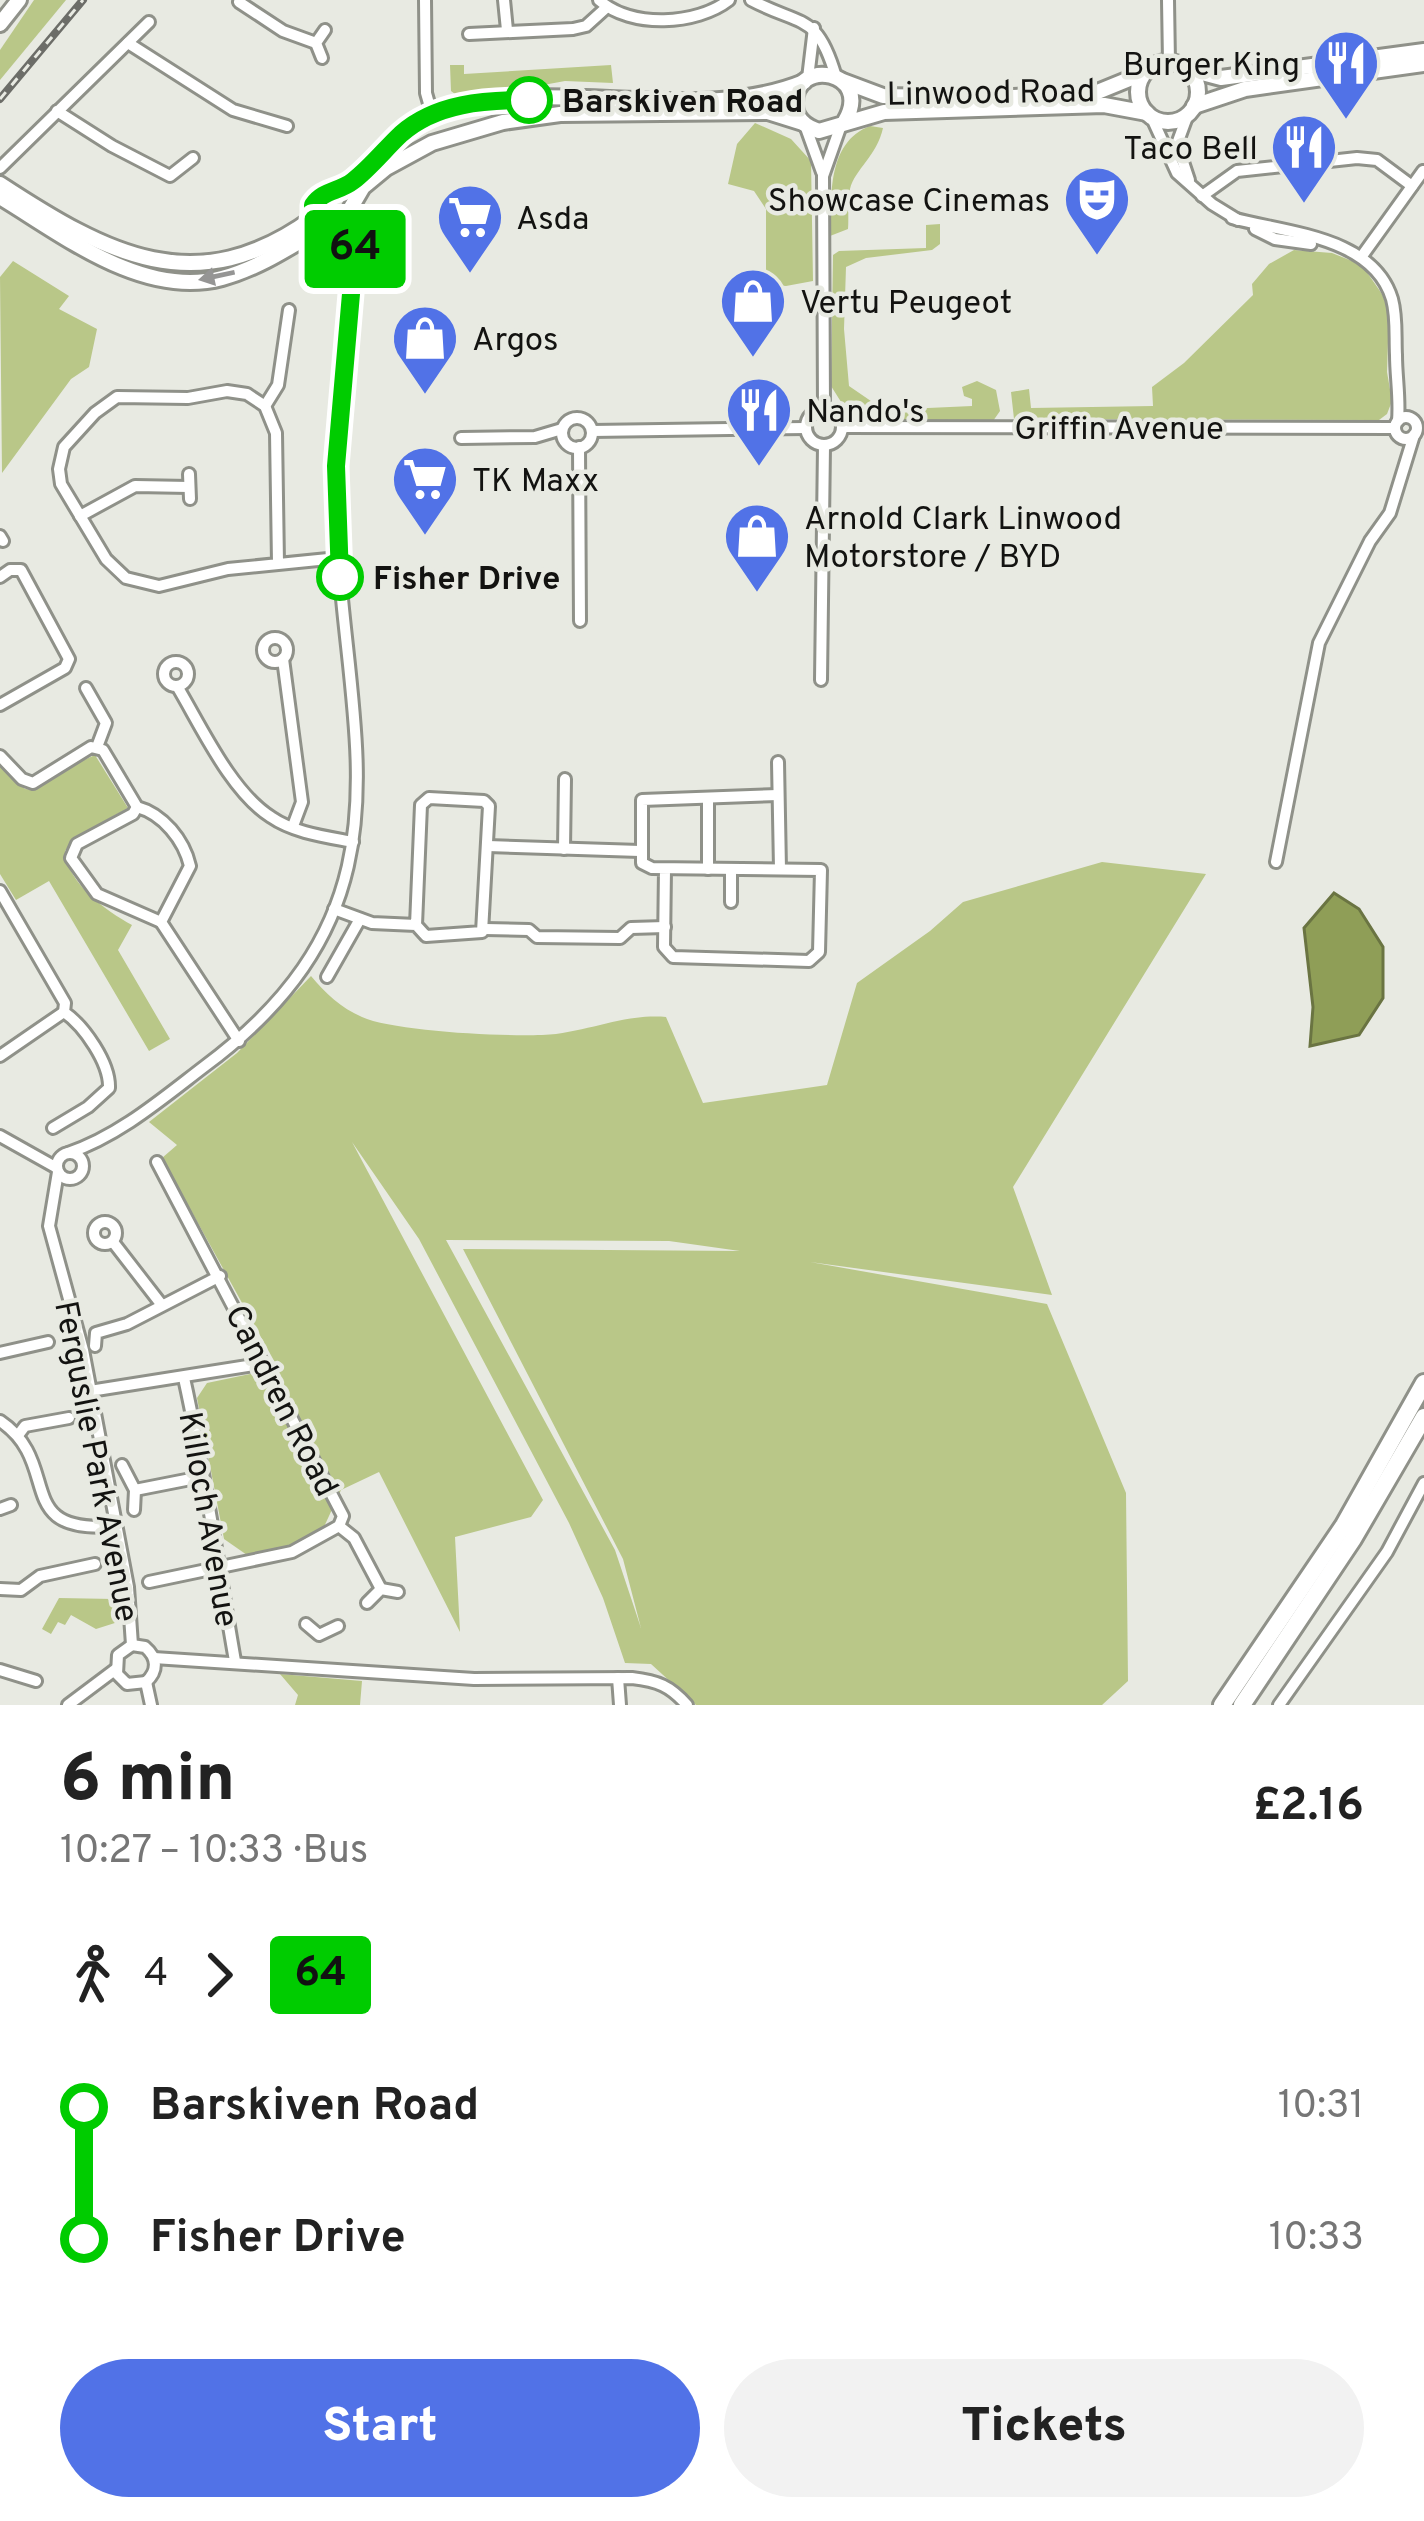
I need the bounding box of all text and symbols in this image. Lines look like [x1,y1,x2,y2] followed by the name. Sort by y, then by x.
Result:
[1311,28,1381,122] restaurant icon: Burger King
[1123,46,1300,88] place label: Burger King
[886,72,1096,118] street label: Linwood Road
[507,78,551,122] marker: Barskiven Road
[562,83,803,125] place label: Barskiven Road
[1269,112,1339,206] restaurant icon: Taco Bell
[1123,130,1258,172] place label: Taco Bell
[1062,164,1132,258] theatre icon: Showcase Cinemas
[435,182,505,276] supermarket icon: Asda
[768,182,1050,224] place label: Showcase Cinemas
[516,200,589,242] place label: Asda
[301,210,409,288] line badge: 64
[329,222,381,275] text: 64
[718,266,788,360] shop icon: Vertu Peugeot
[198,268,235,287] one-way arrow
[800,284,1012,326] place label: Vertu Peugeot
[390,303,460,397] shop icon: Argos
[472,321,558,363] place label: Argos
[724,375,794,469] restaurant icon: Nando's
[806,393,925,435] place label: Nando's
[1014,410,1224,452] street label: Griffin Avenue
[390,444,460,538] supermarket icon: TK Maxx
[472,462,599,504] place label: TK Maxx
[804,500,1122,580] place label: Arnold Clark Linwood Motorstore / BYD
[722,501,792,595] shop icon: Arnold Clark Linwood Motorstore / BYD
[318,555,362,599] marker: Fisher Drive
[373,560,560,602] place label: Fisher Drive
[42,1298,146,1626] street label: Ferguslie Park Avenue
[213,1299,346,1505] street label: Candren Road
[166,1409,246,1631] street label: Killoch Avenue
[60,1741,235,1824] text: 6 min
[1253,1779,1364,1836] text: £2.16
[60,1828,368,1877] text: 10:27 – 10:33 · Bus
[60,1942,126,2008] icon: walk
[186,1942,252,2008] icon: forward
[294,1948,347,2001] text: 64
[144,1951,168,2000] text: 4
[150,2079,479,2136] text: Barskiven Road
[1278,2083,1364,2132] text: 10:31
[150,2211,406,2268] text: Fisher Drive
[1269,2215,1364,2264] text: 10:33
[60,2359,700,2497] button: Start
[724,2359,1364,2497] button: Tickets

